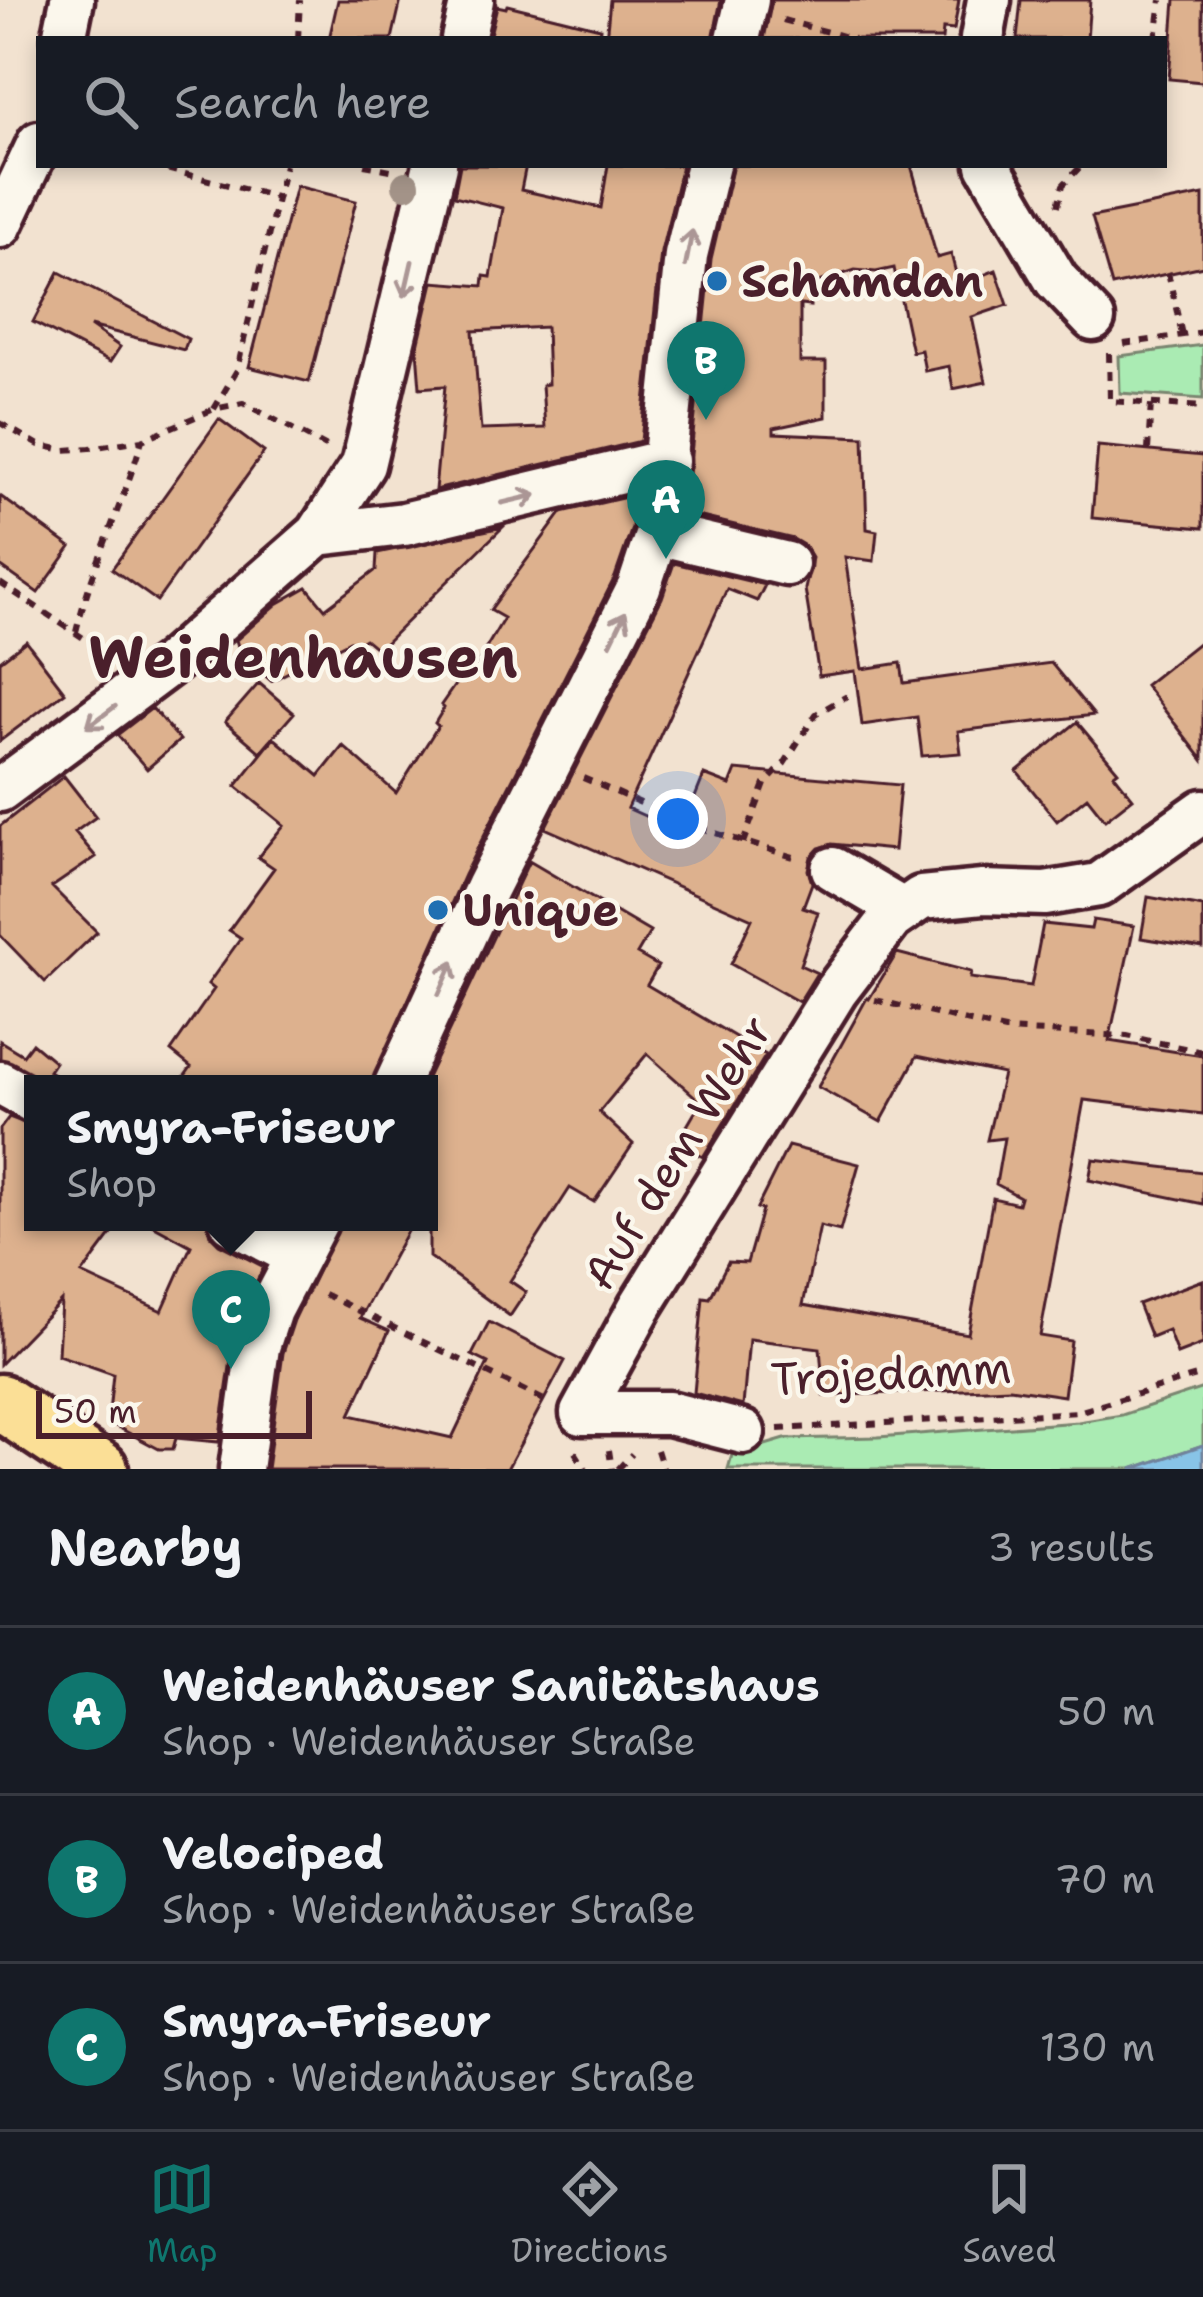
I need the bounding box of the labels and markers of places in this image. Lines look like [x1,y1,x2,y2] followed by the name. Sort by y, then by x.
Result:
[741,251,983,311] place label: Schamdan
[704,268,730,294] marker: Schamdan
[667,321,745,420] pin: B
[627,460,705,559] pin: A
[462,880,619,940] place label: Unique
[425,897,451,923] marker: Unique
[192,1270,270,1369] pin: C

